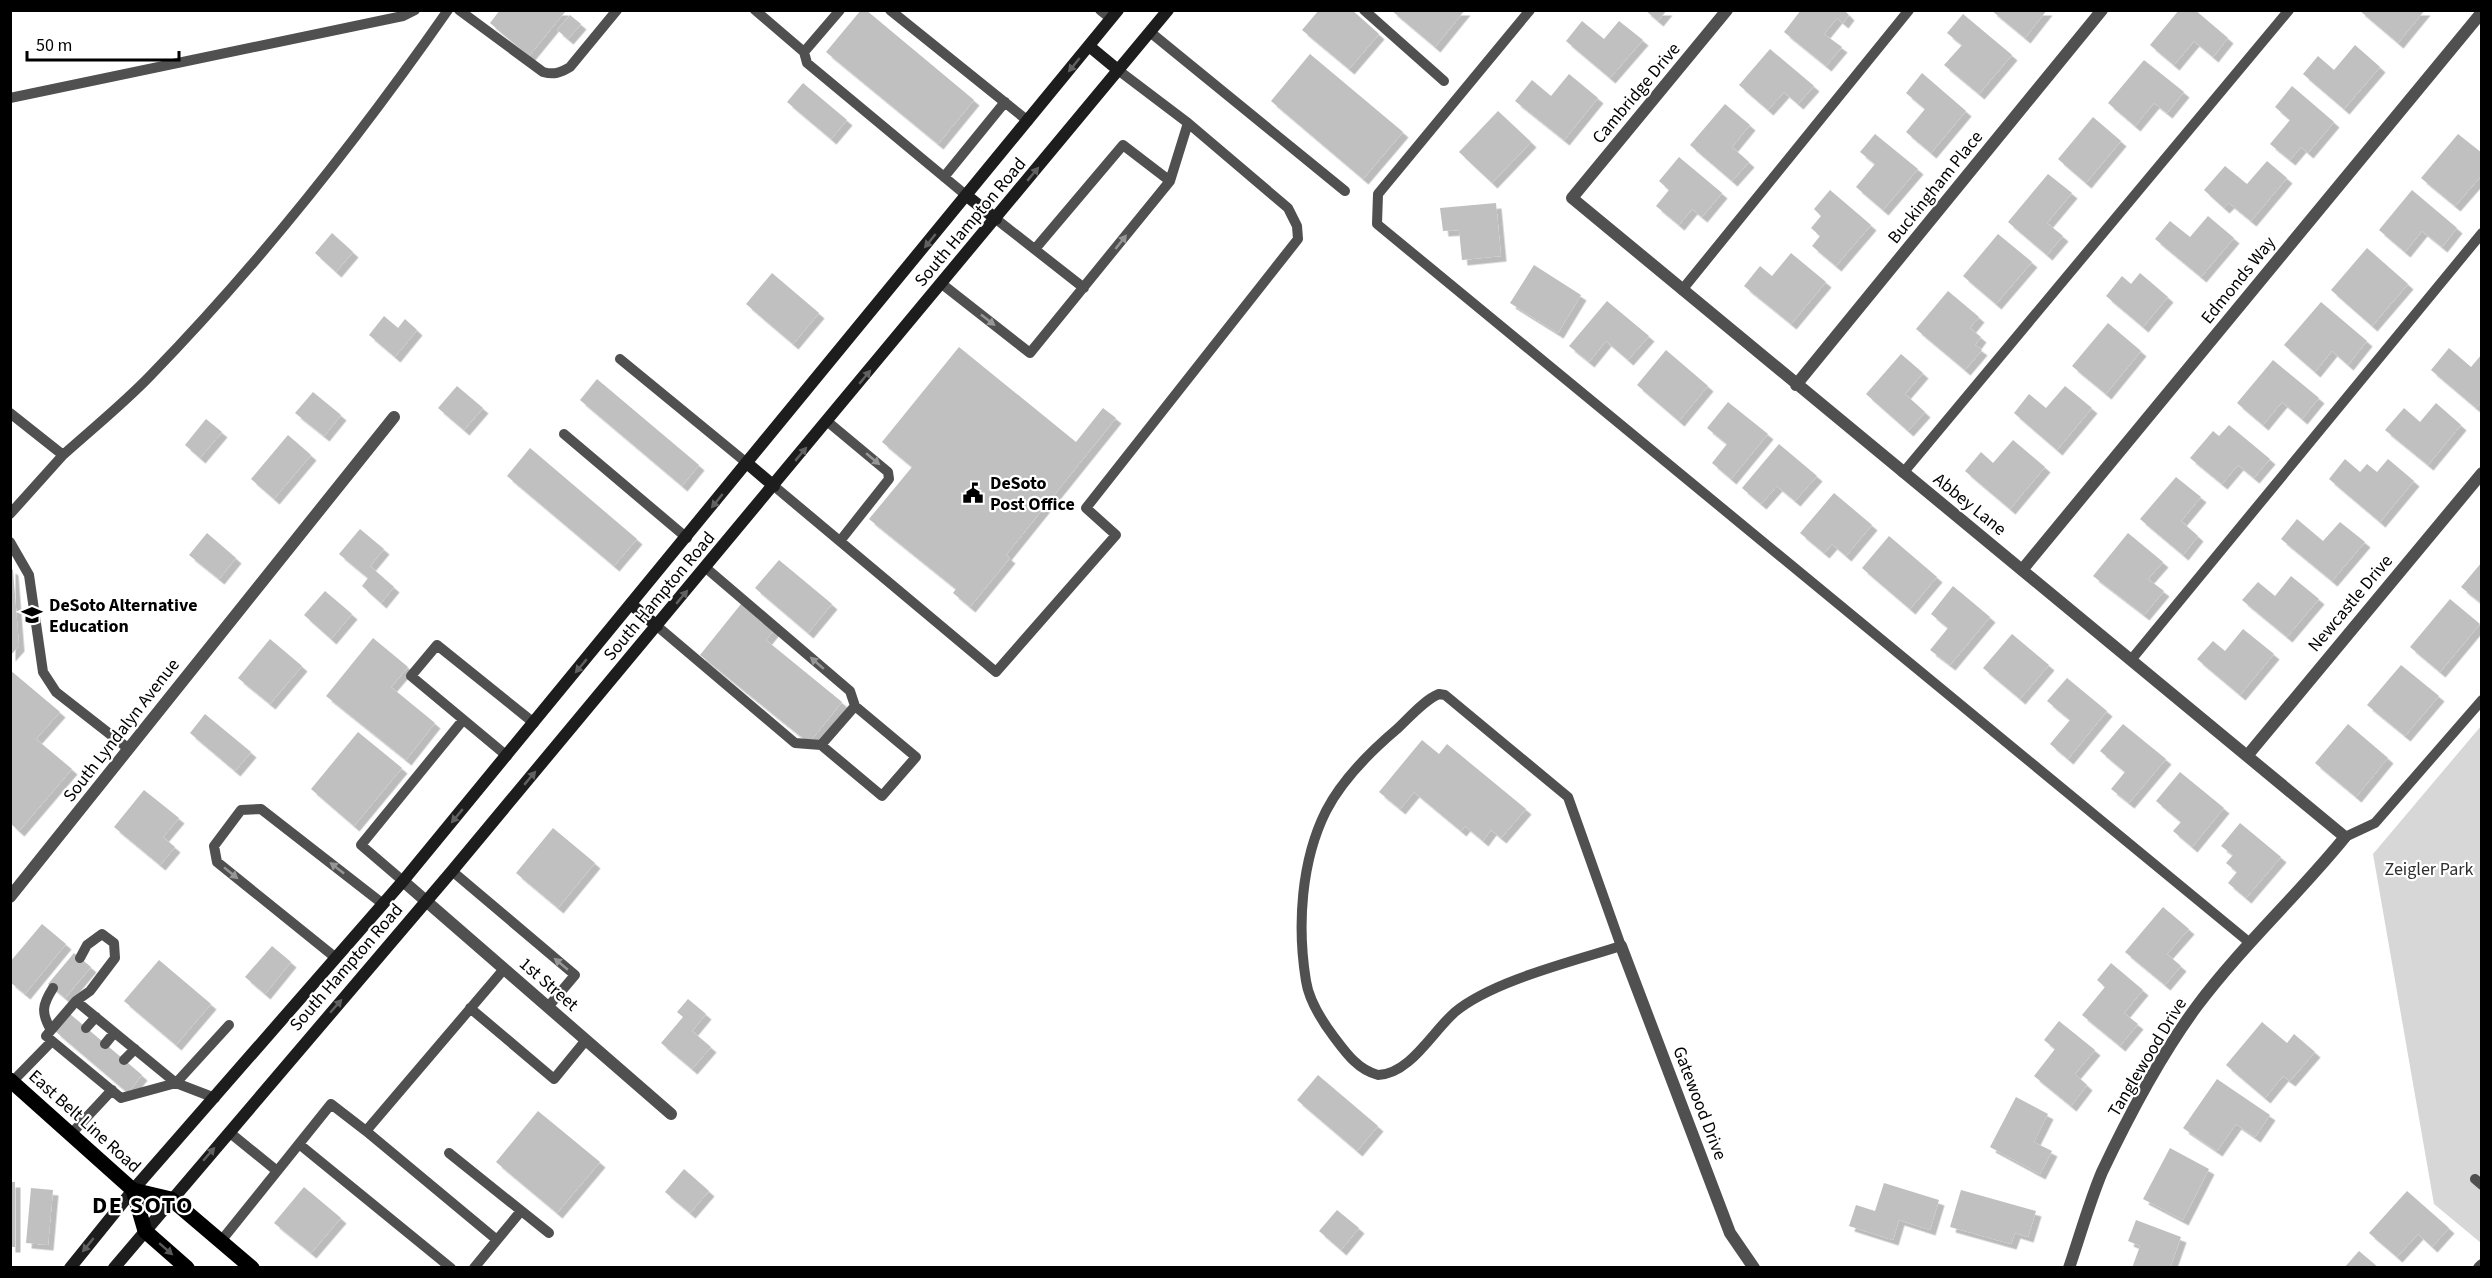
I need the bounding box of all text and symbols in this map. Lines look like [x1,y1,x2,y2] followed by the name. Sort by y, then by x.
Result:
[27,24,178,62] scale bar
[36,33,72,58] text: 50 m
[1587,37,1686,149] street label: Cambridge Drive
[1067,57,1080,73] one-way arrow
[1882,125,1989,249] street label: Buckingham Place
[909,152,1032,292] street label: South Hampton Road
[1026,166,1039,181] one-way arrow
[2195,231,2282,329] street label: Edmonds Way
[923,233,936,249] one-way arrow
[1114,235,1126,250] one-way arrow
[980,314,995,326] one-way arrow
[858,370,871,385] one-way arrow
[794,447,807,462] one-way arrow
[865,453,881,466] one-way arrow
[1928,467,2012,542] street label: Abbey Lane
[990,471,1075,517] place label: DeSoto Post Office
[961,481,985,505] public building icon: DeSoto Post Office
[711,493,724,509] one-way arrow
[598,526,721,666] street label: South Hampton Road
[2302,549,2399,657] street label: Newcastle Drive
[675,589,688,605] one-way arrow
[49,593,198,639] place label: DeSoto Alternative Education
[20,603,44,627] school or university icon: DeSoto Alternative Education
[57,653,185,807] street label: South Lyndalyn Avenue
[809,657,825,670] one-way arrow
[575,658,588,673] one-way arrow
[523,771,536,786] one-way arrow
[451,808,464,823] one-way arrow
[2385,857,2473,882] park label: Zeigler Park
[329,861,345,874] one-way arrow
[223,867,239,880] one-way arrow
[284,898,409,1037] street label: South Hampton Road
[514,952,584,1017] street label: 1st Street
[554,958,569,971] one-way arrow
[2102,993,2193,1122] street label: Tanglewood Drive
[329,999,342,1014] one-way arrow
[1666,1043,1733,1164] street label: Gatewood Drive
[23,1064,146,1179] street label: East Belt Line Road
[202,1147,215,1162] one-way arrow
[92,1188,194,1223] district label: DE SOTO
[82,1237,95,1253] one-way arrow
[158,1242,173,1255] one-way arrow

